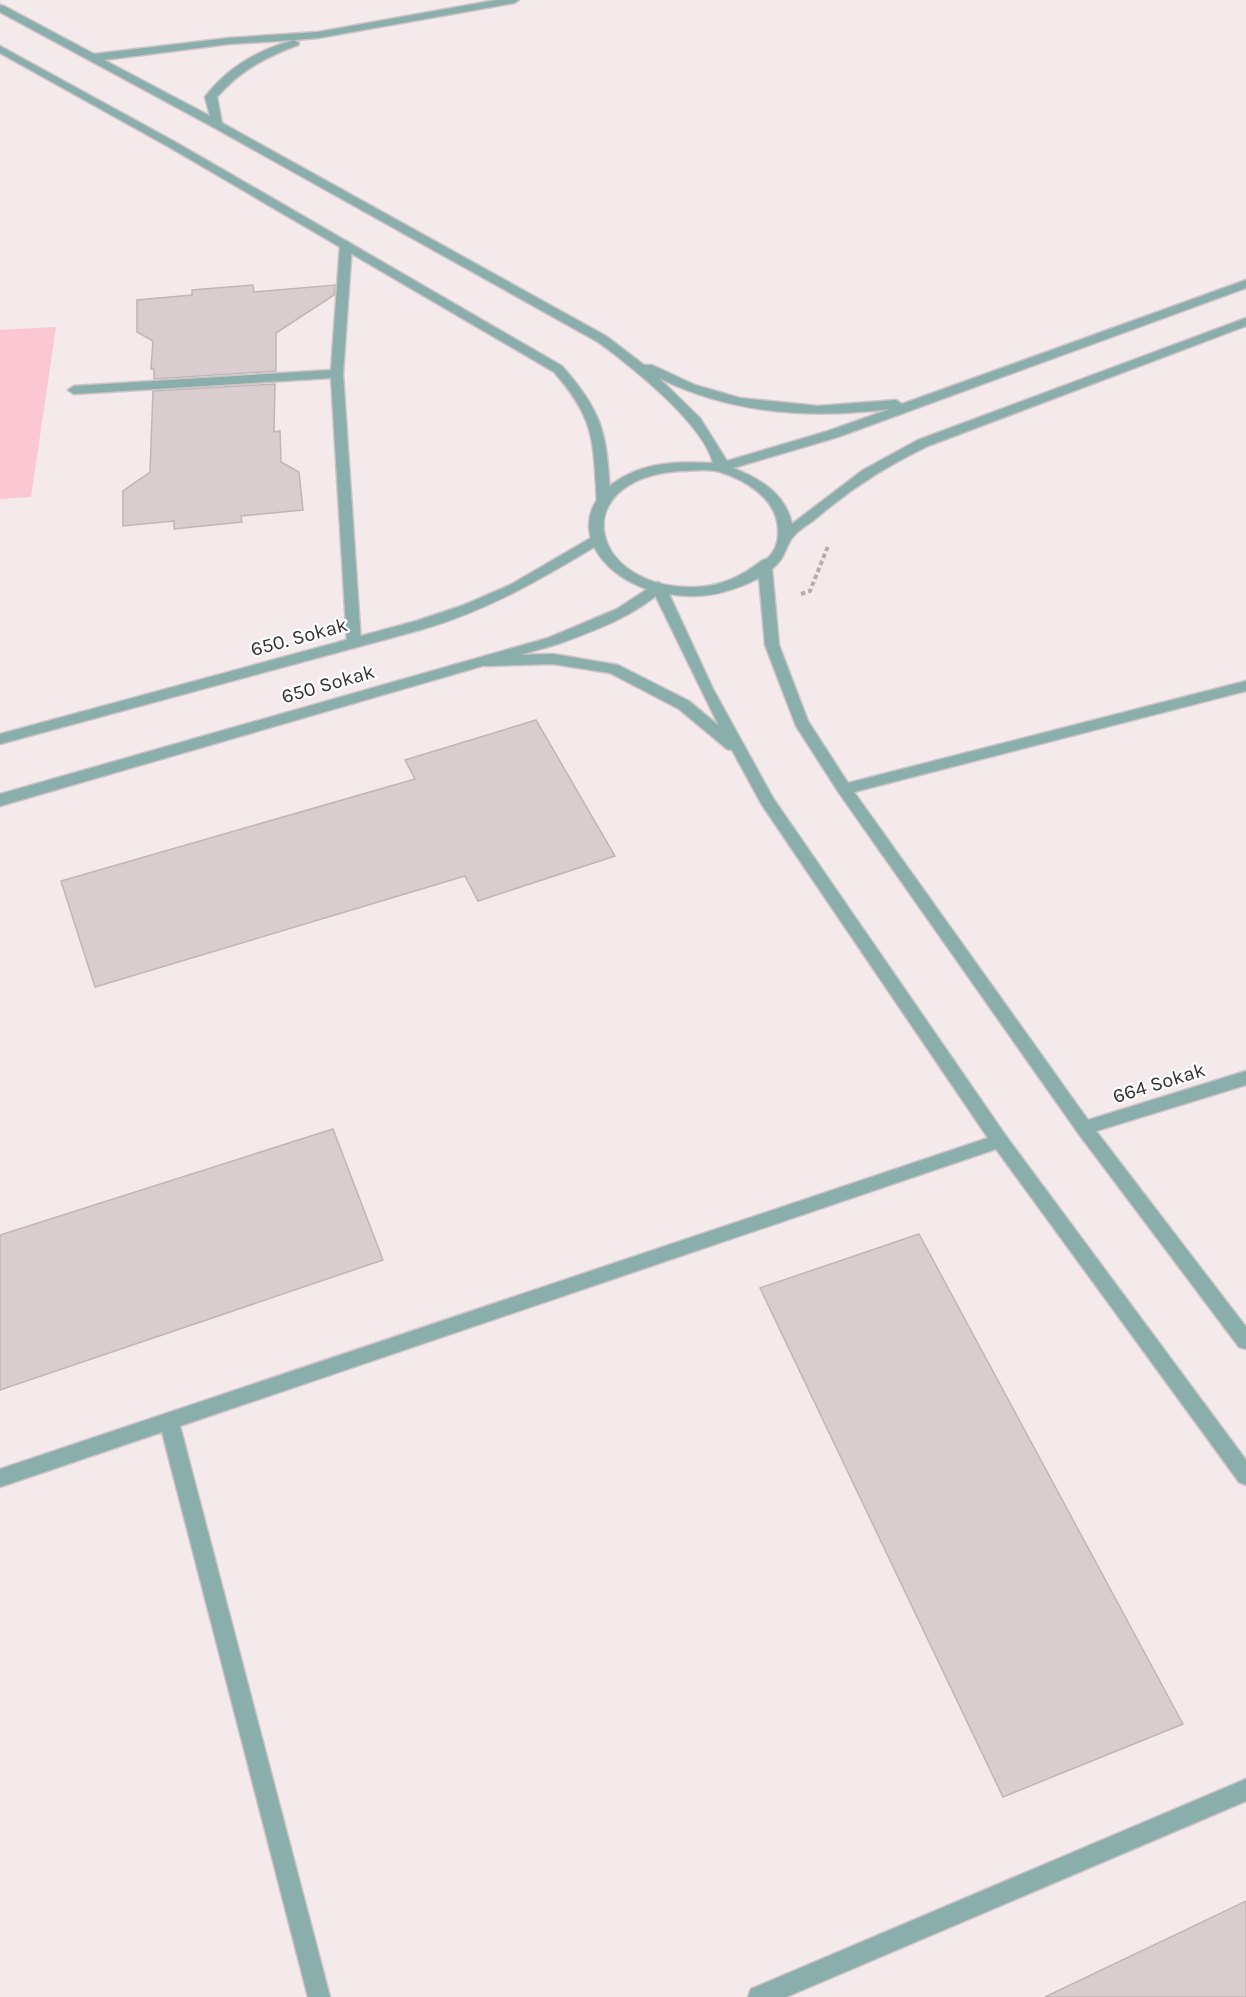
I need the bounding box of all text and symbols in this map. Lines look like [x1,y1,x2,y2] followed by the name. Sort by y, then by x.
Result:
[248,613,350,661] street label: 650. Sokak
[279,660,377,708] street label: 650 Sokak
[1110,1058,1208,1108] street label: 664 Sokak

